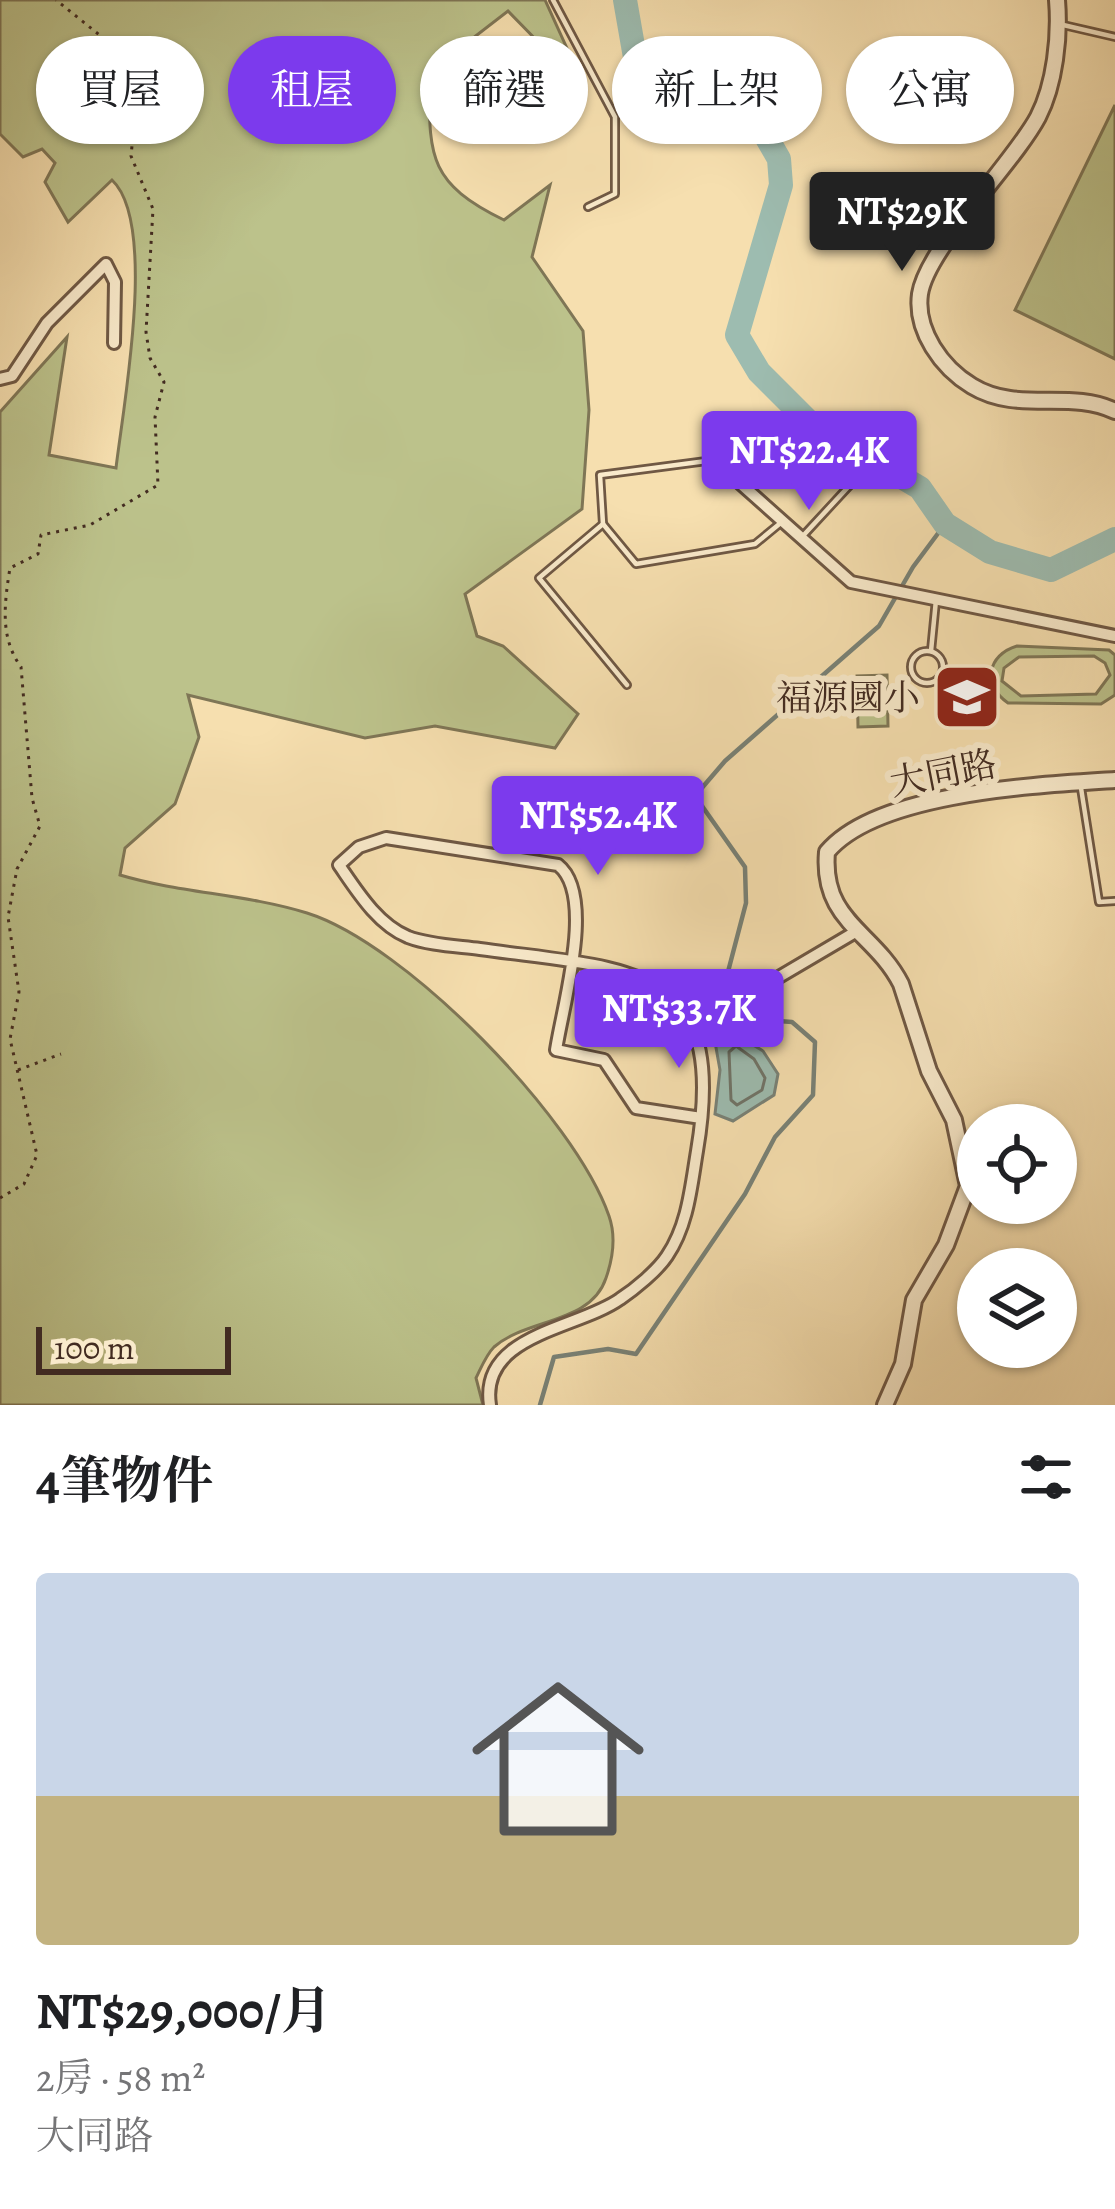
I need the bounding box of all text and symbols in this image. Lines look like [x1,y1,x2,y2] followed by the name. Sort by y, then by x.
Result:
[36,36,204,144] chip: 買屋
[228,36,396,144] chip: 租屋
[420,36,588,144] chip: 篩選
[612,36,822,144] chip: 新上架
[846,36,1014,144] chip: 公寓
[804,172,1000,274] pin: NT$29K
[837,184,967,237] text: NT$29K
[685,411,933,513] pin: NT$22.4K
[729,423,889,476] text: NT$22.4K
[932,662,1002,732] school or university icon: 福源國小
[776,673,920,722] place label: 福源國小
[885,739,1001,807] street label: 大同路
[474,776,722,878] pin: NT$52.4K
[519,788,677,841] text: NT$52.4K
[555,969,803,1071] pin: NT$33.7K
[602,981,756,1034] text: NT$33.7K
[957,1104,1077,1368] map controls
[957,1104,1077,1224] button: locate
[957,1248,1077,1368] button: layers
[36,1321,231,1374] scale bar
[54,1325,134,1370] text: 100 m
[1013,1444,1079,1510] icon: filters
[36,1446,213,1516] text: 4筆物件
[450,1651,666,1867] icon: home
[36,1976,332,2046] text: NT$29,000/月
[36,2051,205,2104] text: 2房 · 58 m²
[36,2109,153,2162] text: 大同路

